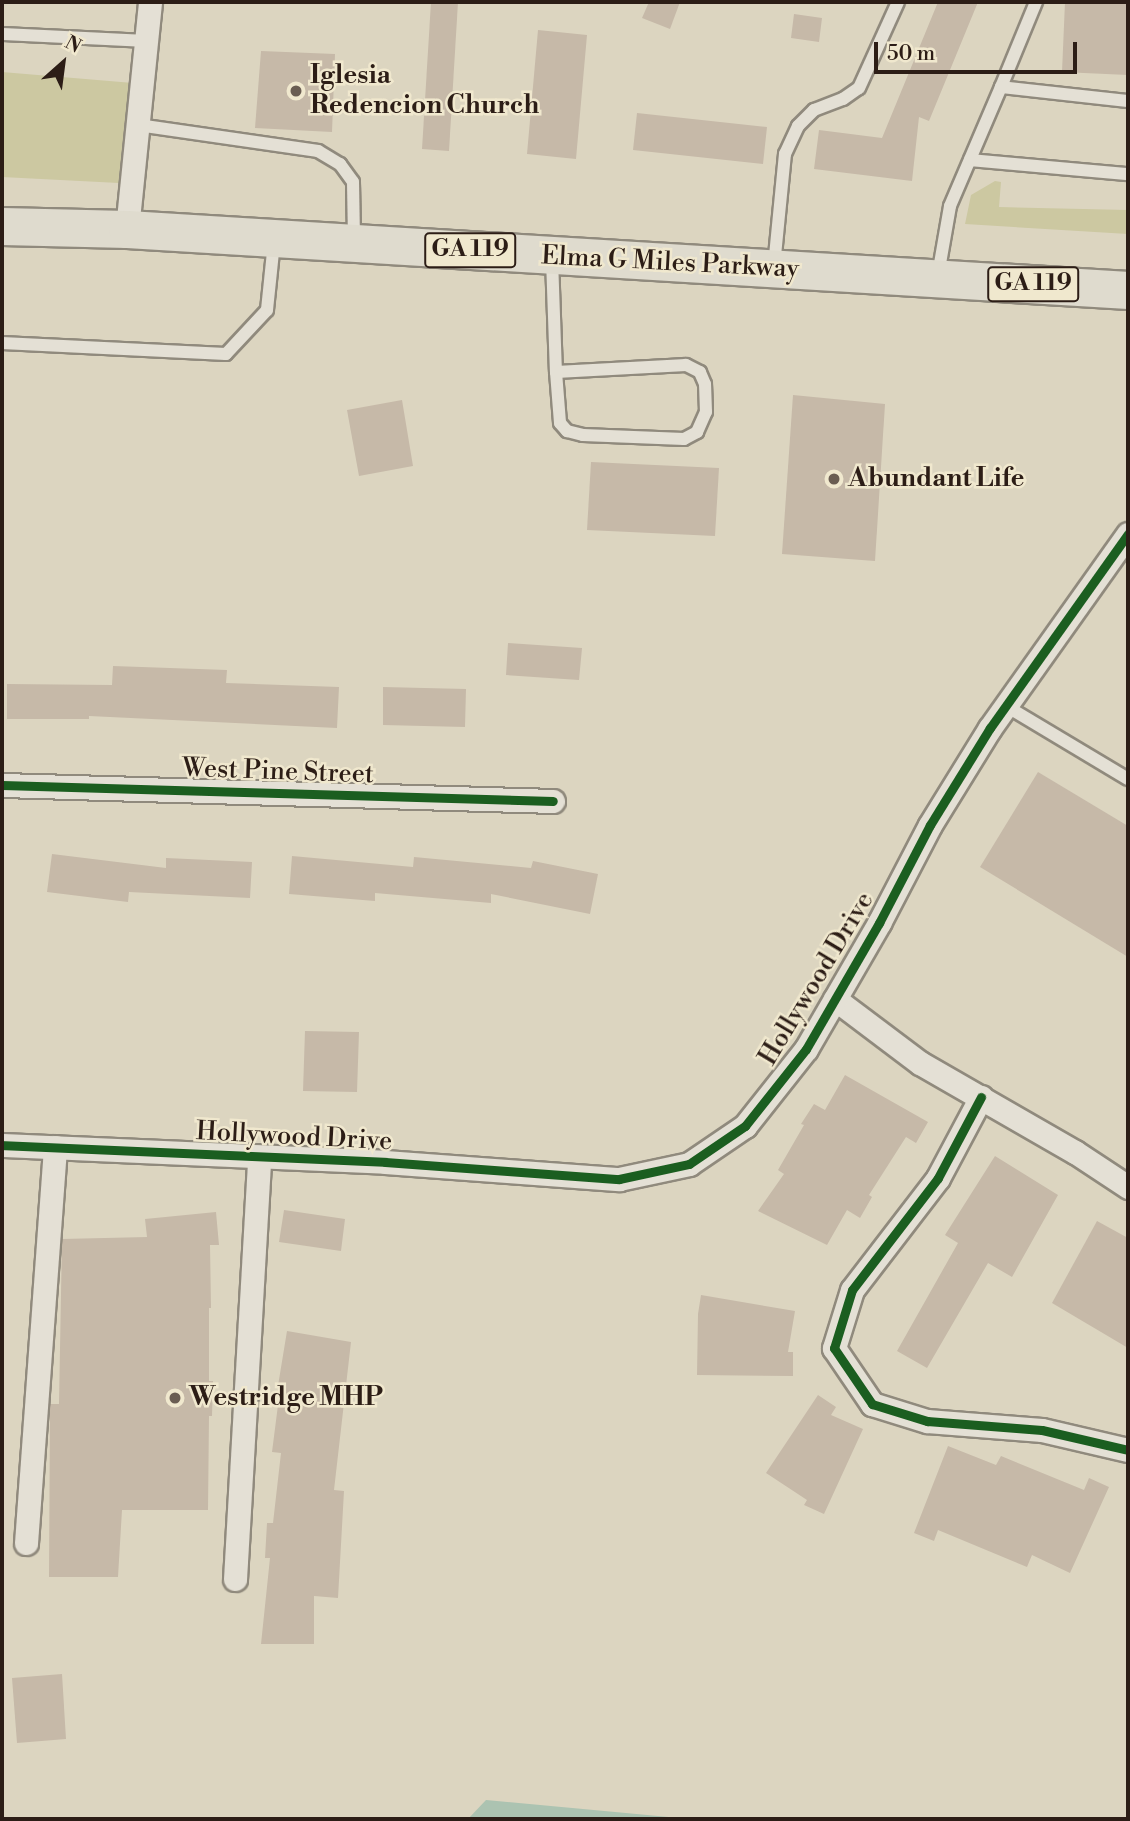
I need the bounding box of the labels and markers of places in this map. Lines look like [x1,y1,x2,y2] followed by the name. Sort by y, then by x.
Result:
[310,60,539,122] place label: Iglesia Redencion Church
[288,83,304,99] marker: Iglesia Redencion Church
[848,463,1024,495] place label: Abundant Life
[826,471,842,487] marker: Abundant Life
[189,1382,383,1414] place label: Westridge MHP
[167,1390,183,1406] marker: Westridge MHP

